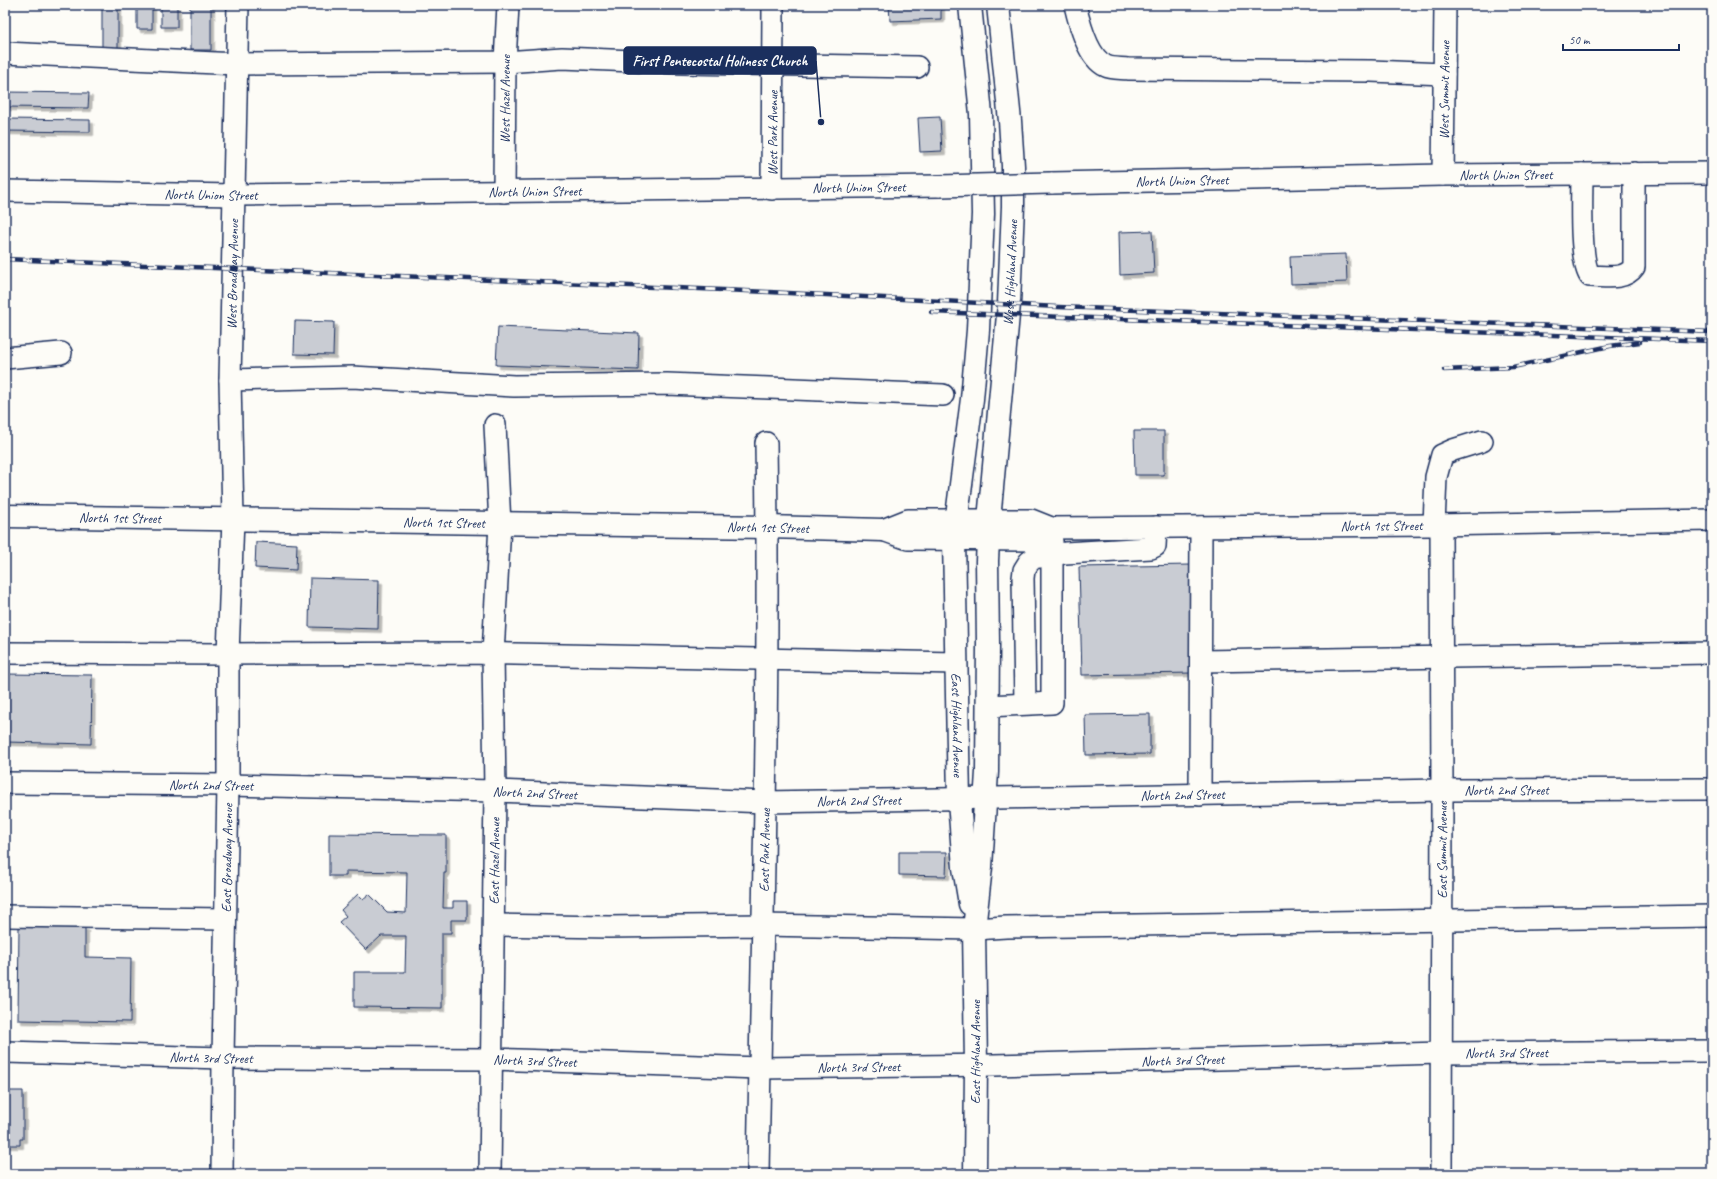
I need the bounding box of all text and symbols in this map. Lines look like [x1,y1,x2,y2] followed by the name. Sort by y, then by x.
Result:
[1563,26,1679,52] scale bar
[1569,32,1591,48] text: 50 m
[1435,39,1454,139] street label: West Summit Avenue
[624,47,816,74] callout: First Pentecostal Holiness Church
[633,52,809,71] text: First Pentecostal Holiness Church
[496,53,514,143] street label: West Hazel Avenue
[764,89,782,175] street label: West Park Avenue
[1459,166,1554,184] street label: North Union Street
[1135,171,1230,190] street label: North Union Street
[812,178,907,197] street label: North Union Street
[488,183,583,201] street label: North Union Street
[164,186,259,204] street label: North Union Street
[223,218,242,329] street label: West Broadway Avenue
[999,218,1021,326] street label: West Highland Avenue
[79,509,163,527] street label: North 1st Street
[403,514,487,532] street label: North 1st Street
[1340,517,1424,535] street label: North 1st Street
[727,518,811,537] street label: North 1st Street
[948,673,967,778] street label: East Highland Avenue
[169,776,255,795] street label: North 2nd Street
[1464,782,1550,799] street label: North 2nd Street
[492,783,579,803] street label: North 2nd Street
[1140,786,1226,804] street label: North 2nd Street
[816,792,902,810] street label: North 2nd Street
[1434,800,1451,899] street label: East Summit Avenue
[218,802,237,913] street label: East Broadway Avenue
[756,807,774,892] street label: East Park Avenue
[486,816,504,905] street label: East Hazel Avenue
[967,999,984,1104] street label: East Highland Avenue
[1465,1044,1550,1062] street label: North 3rd Street
[169,1049,254,1067] street label: North 3rd Street
[493,1051,578,1071] street label: North 3rd Street
[1141,1051,1226,1070] street label: North 3rd Street
[817,1058,902,1076] street label: North 3rd Street

